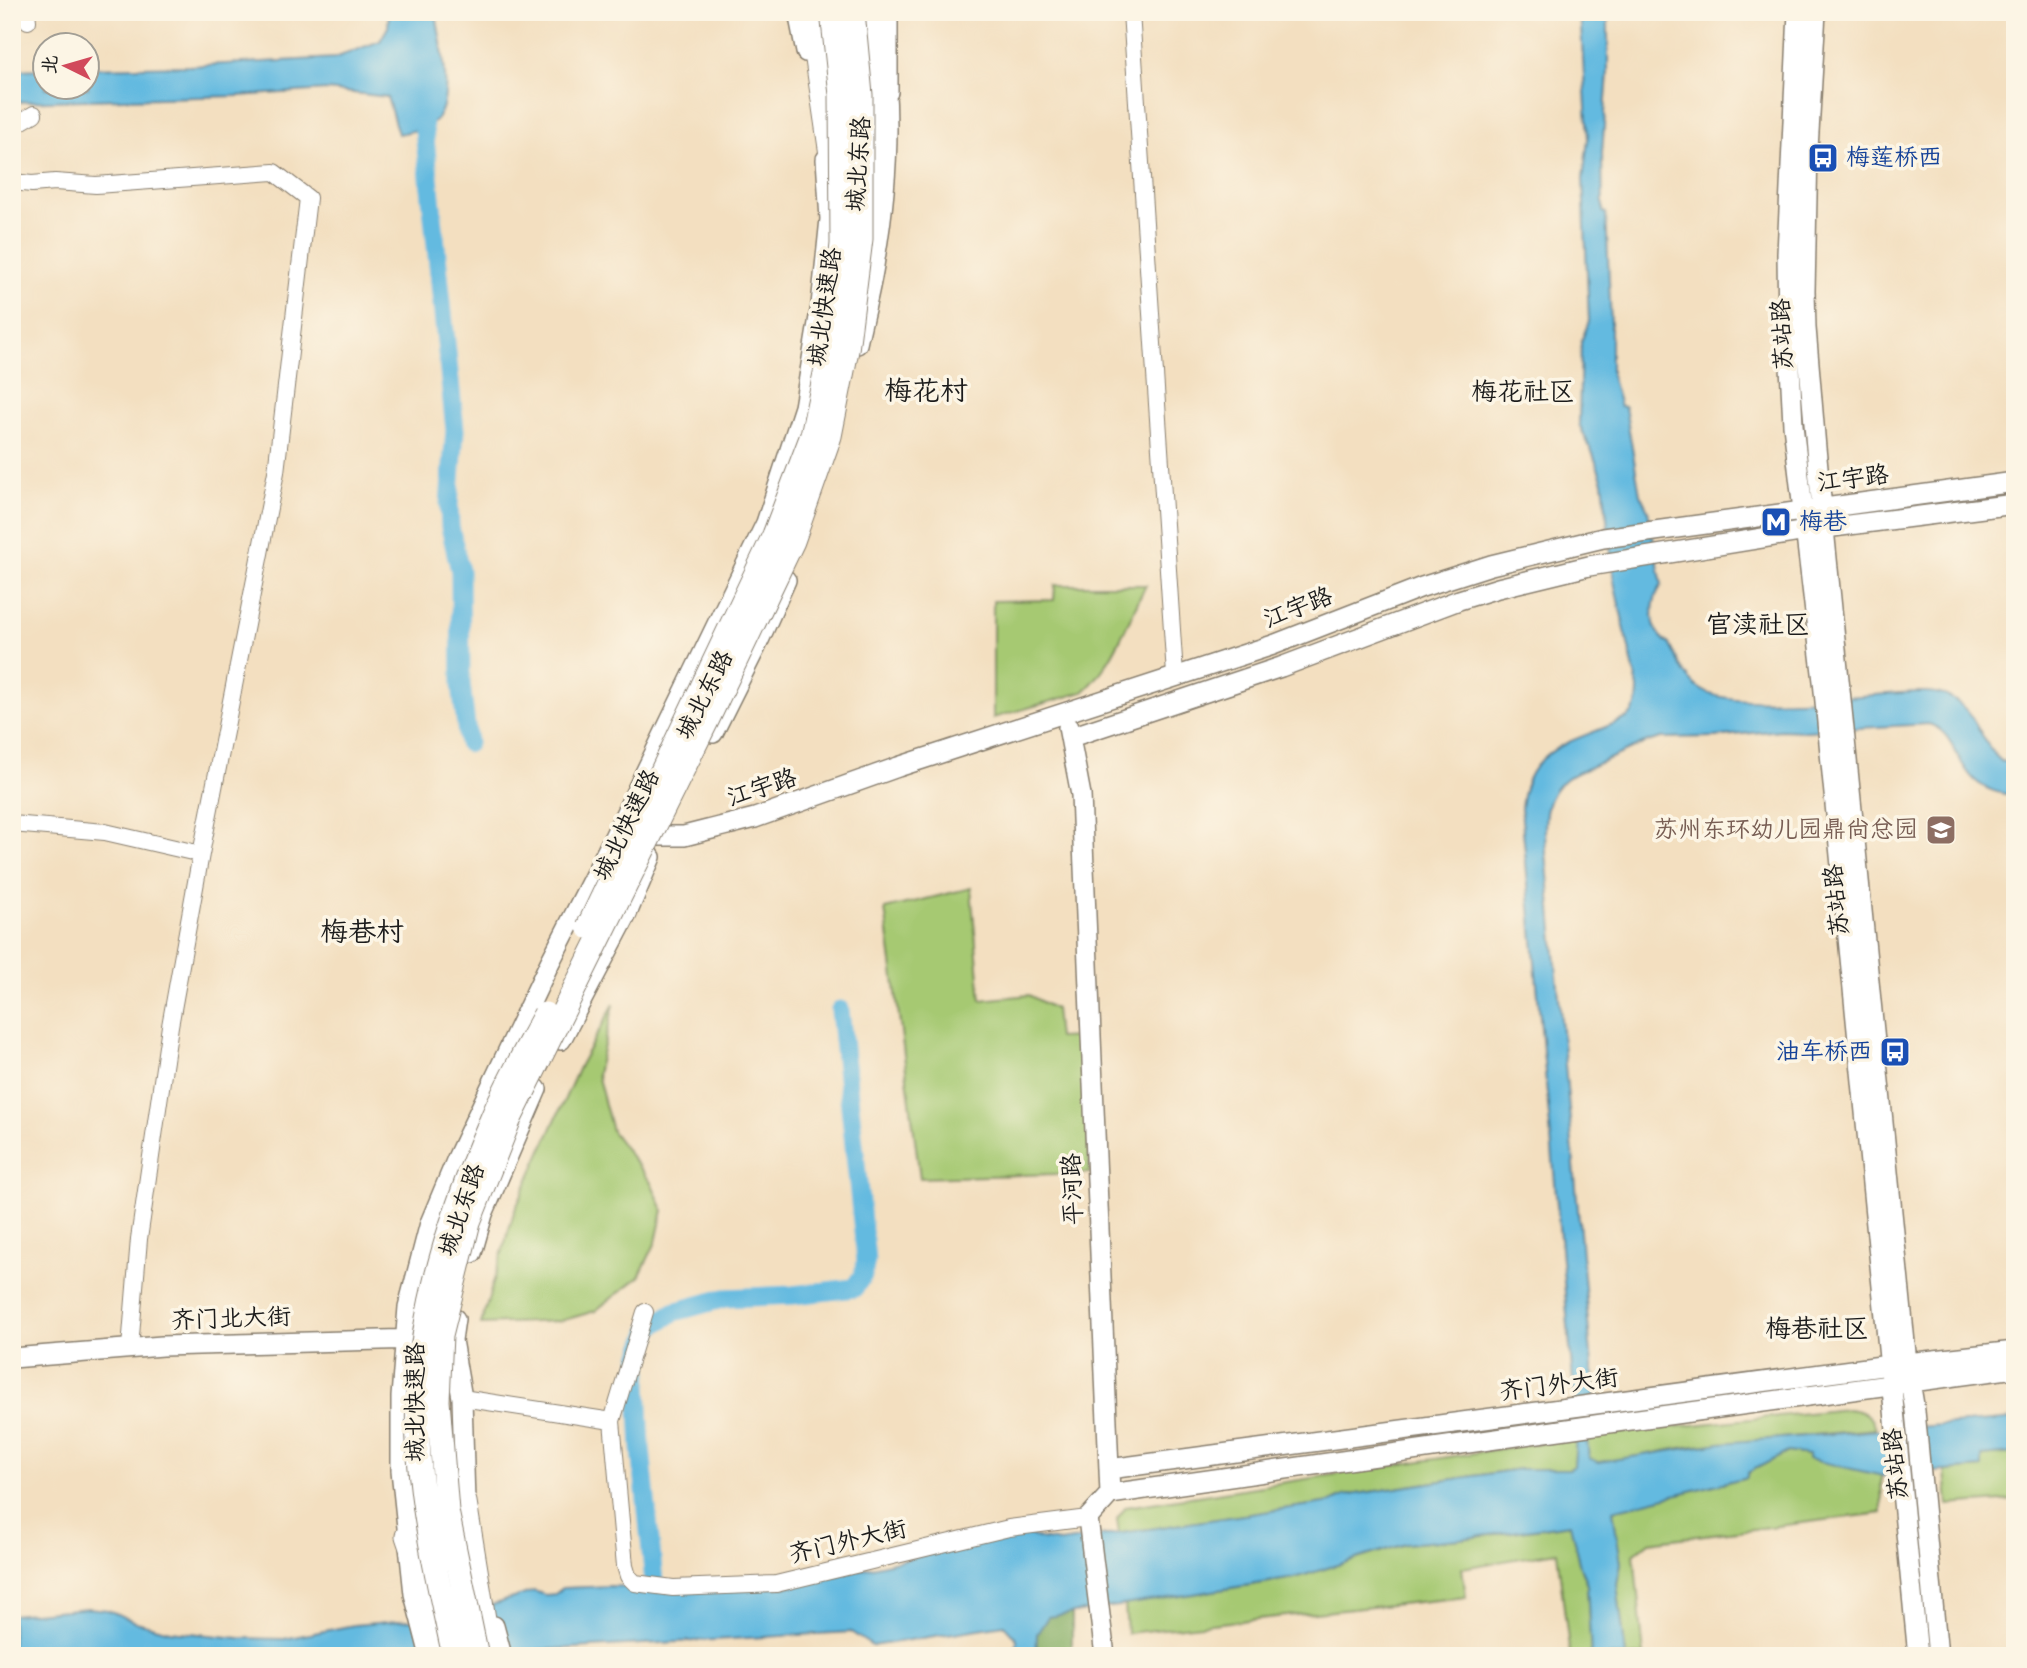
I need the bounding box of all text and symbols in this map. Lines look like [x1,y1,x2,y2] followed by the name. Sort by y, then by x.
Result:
[32,32,102,102] north arrow
[36,54,65,75] text: 北
[839,115,879,213] street label: 城北东路
[1806,141,1840,175] bus stop icon: 梅莲桥西
[1846,141,1942,175] place label: 梅莲桥西
[800,245,850,369] street label: 城北快速路
[1764,297,1802,371] street label: 苏站路
[884,372,968,411] district label: 梅花村
[1471,374,1575,410] district label: 梅花社区
[1815,458,1891,500] street label: 江宇路
[1759,505,1793,539] metro station icon: 梅巷
[1799,505,1847,539] place label: 梅巷
[1258,579,1338,637] street label: 江宇路
[1706,607,1810,643] district label: 官渎社区
[668,645,742,745] street label: 城北东路
[723,761,801,815] street label: 江宇路
[585,764,669,886] street label: 城北快速路
[1654,813,1918,847] place label: 苏州东环幼儿园鼎尚总园
[1924,813,1958,847] school or university icon: 苏州东环幼儿园鼎尚总园
[1816,862,1858,938] street label: 苏站路
[320,913,404,952] district label: 梅巷村
[1776,1035,1872,1069] place label: 油车桥西
[1878,1035,1912,1069] bus stop icon: 油车桥西
[1055,1152,1091,1226] street label: 平河路
[430,1159,494,1261] street label: 城北东路
[170,1300,292,1338] street label: 齐门北大街
[1765,1311,1869,1347] district label: 梅巷社区
[399,1342,433,1462] street label: 城北快速路
[1497,1361,1621,1409] street label: 齐门外大街
[1875,1426,1917,1502] street label: 苏站路
[786,1512,910,1572] street label: 齐门外大街

